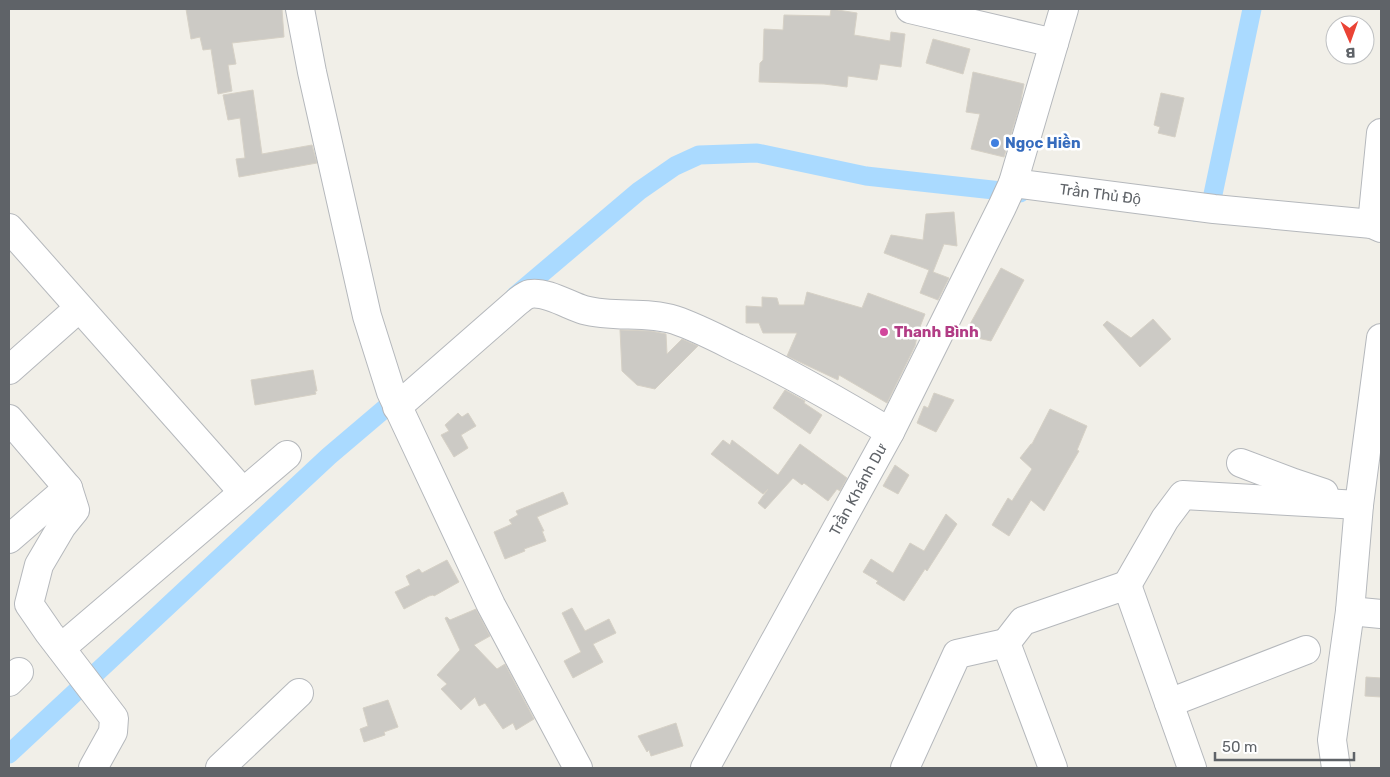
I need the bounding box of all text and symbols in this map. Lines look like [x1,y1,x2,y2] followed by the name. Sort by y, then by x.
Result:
[1325,15,1375,65] north arrow
[1345,44,1356,61] text: B
[1005,133,1081,152] place label: Ngọc Hiền
[989,137,1001,149] marker: Ngọc Hiền
[1058,180,1142,208] street label: Trần Thủ Độ
[894,323,979,341] place label: Thanh Bình
[878,326,890,338] marker: Thanh Bình
[826,440,891,539] street label: Trần Khánh Dư
[1215,730,1354,762] scale bar
[1222,738,1257,756] text: 50 m

